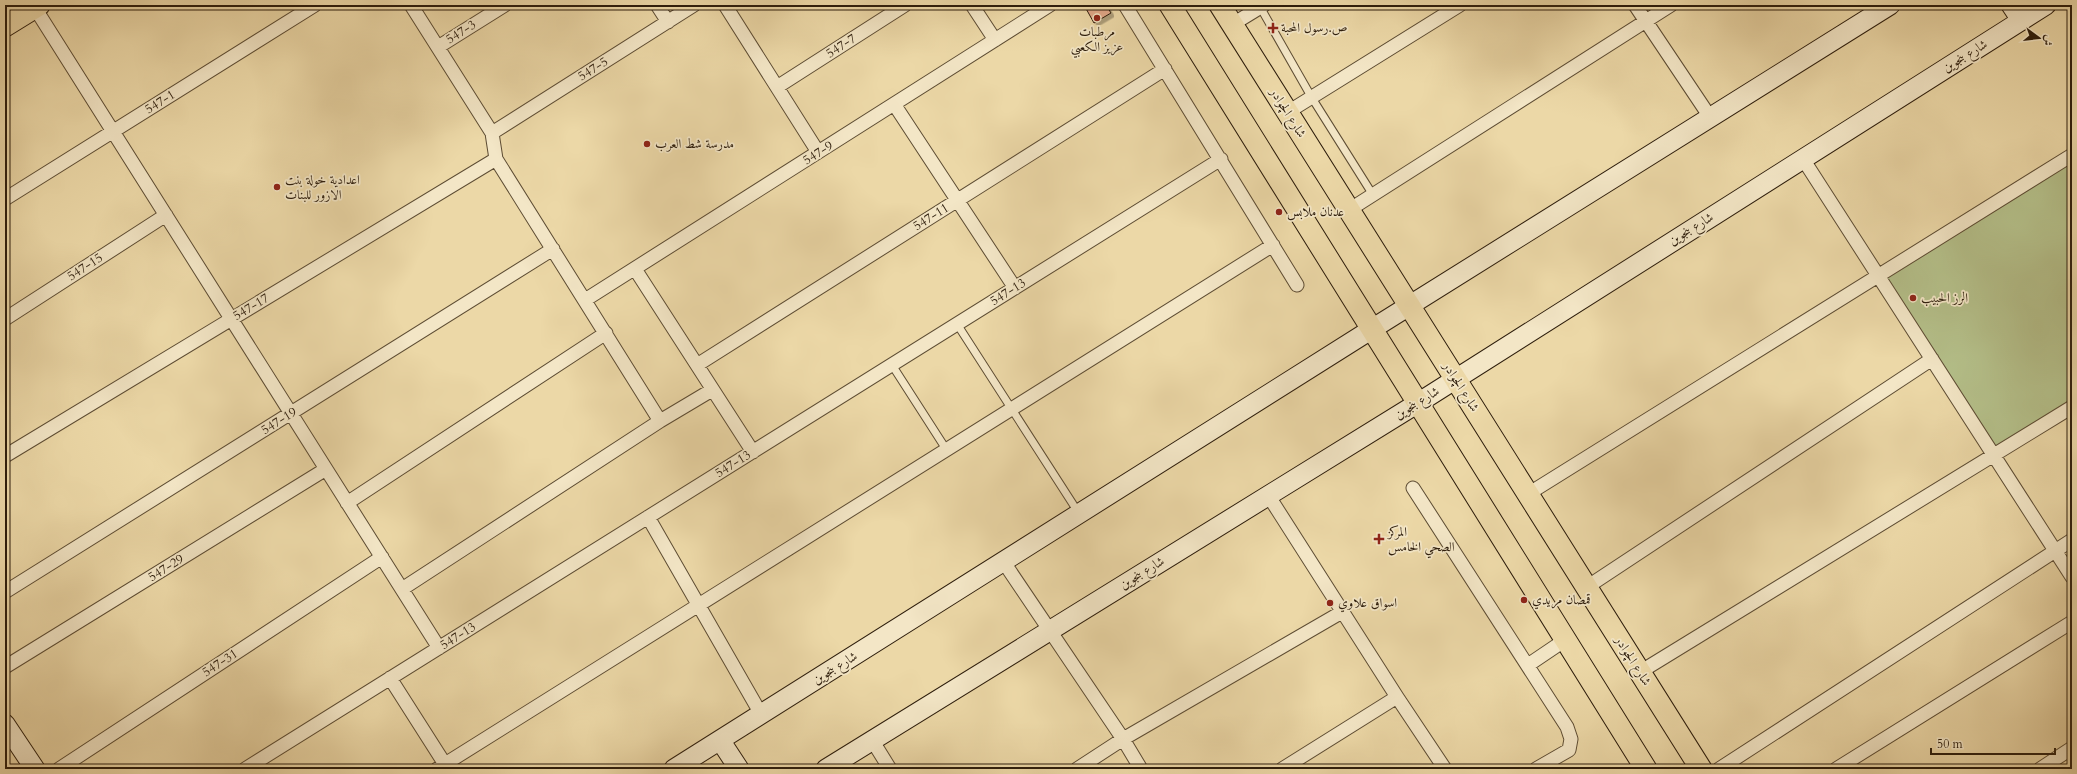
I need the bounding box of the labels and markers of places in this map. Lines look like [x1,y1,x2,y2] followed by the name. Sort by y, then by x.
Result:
[1092,13,1102,23] marker: مرطبات عزيز الكعبي
[1281,19,1348,37] place label: ص.رسول المحبة
[1071,23,1123,58] place label: مرطبات عزيز الكعبي
[1268,23,1278,33] marker: ص.رسول المحبة
[655,135,734,153] place label: مدرسة شط العرب
[642,139,652,149] marker: مدرسة شط العرب
[285,171,360,204] place label: اعدادية خولة بنت الازور للبنات
[272,182,282,192] marker: اعدادية خولة بنت الازور للبنات
[1287,203,1344,221] place label: عدنان ملابس
[1274,207,1284,217] marker: عدنان ملابس
[1921,289,1968,307] place label: الرز الحبيب
[1908,293,1918,303] marker: الرز الحبيب
[1386,523,1455,559] place label: المركز الصحي الخامس
[1373,533,1385,545] marker: المركز الصحي الخامس
[1532,591,1591,610] place label: قمصان مريدي
[1338,594,1397,613] place label: اسواق علاوي
[1519,595,1529,605] marker: قمصان مريدي
[1325,598,1335,608] marker: اسواق علاوي

